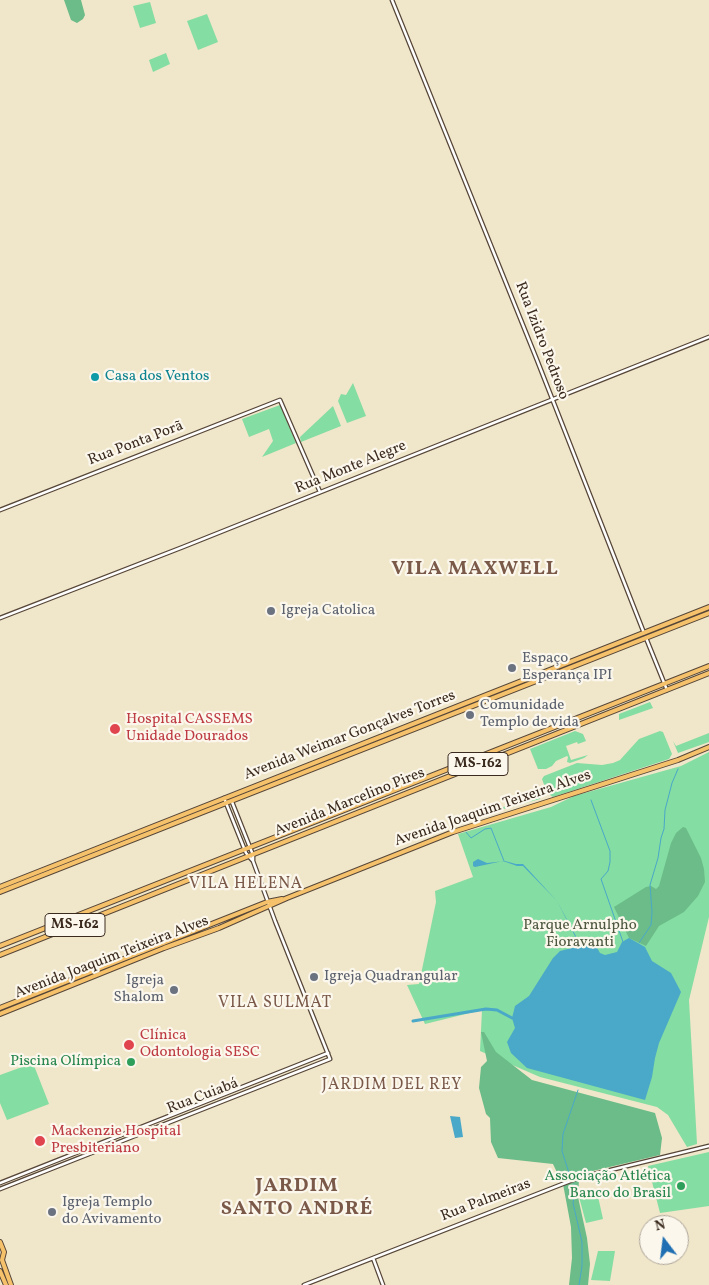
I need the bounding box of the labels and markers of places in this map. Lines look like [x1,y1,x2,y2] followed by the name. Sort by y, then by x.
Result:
[105,368,209,386] place label: Casa dos Ventos
[89,371,101,383] marker: Casa dos Ventos
[281,602,375,620] place label: Igreja Catolica
[265,605,277,617] marker: Igreja Catolica
[522,650,612,685] place label: Espaço Esperança IPI
[506,662,518,674] marker: Espaço Esperança IPI
[480,697,579,732] place label: Comunidade Templo de vida
[464,709,476,721] marker: Comunidade Templo de vida
[126,711,253,746] place label: Hospital CASSEMS Unidade Dourados
[108,722,122,736] marker: Hospital CASSEMS Unidade Dourados
[324,968,458,986] place label: Igreja Quadrangular
[308,971,320,983] marker: Igreja Quadrangular
[114,972,164,1007] place label: Igreja Shalom
[168,984,180,996] marker: Igreja Shalom
[140,1027,260,1062] place label: Clínica Odontologia SESC
[122,1038,136,1052] marker: Clínica Odontologia SESC
[10,1053,121,1071] place label: Piscina Olímpica
[125,1056,137,1068] marker: Piscina Olímpica
[51,1123,181,1158] place label: Mackenzie Hospital Presbiteriano
[33,1134,47,1148] marker: Mackenzie Hospital Presbiteriano
[545,1168,671,1203] place label: Associação Atlética Banco do Brasil
[675,1180,687,1192] marker: Associação Atlética Banco do Brasil
[62,1194,161,1229] place label: Igreja Templo do Avivamento
[46,1206,58,1218] marker: Igreja Templo do Avivamento

